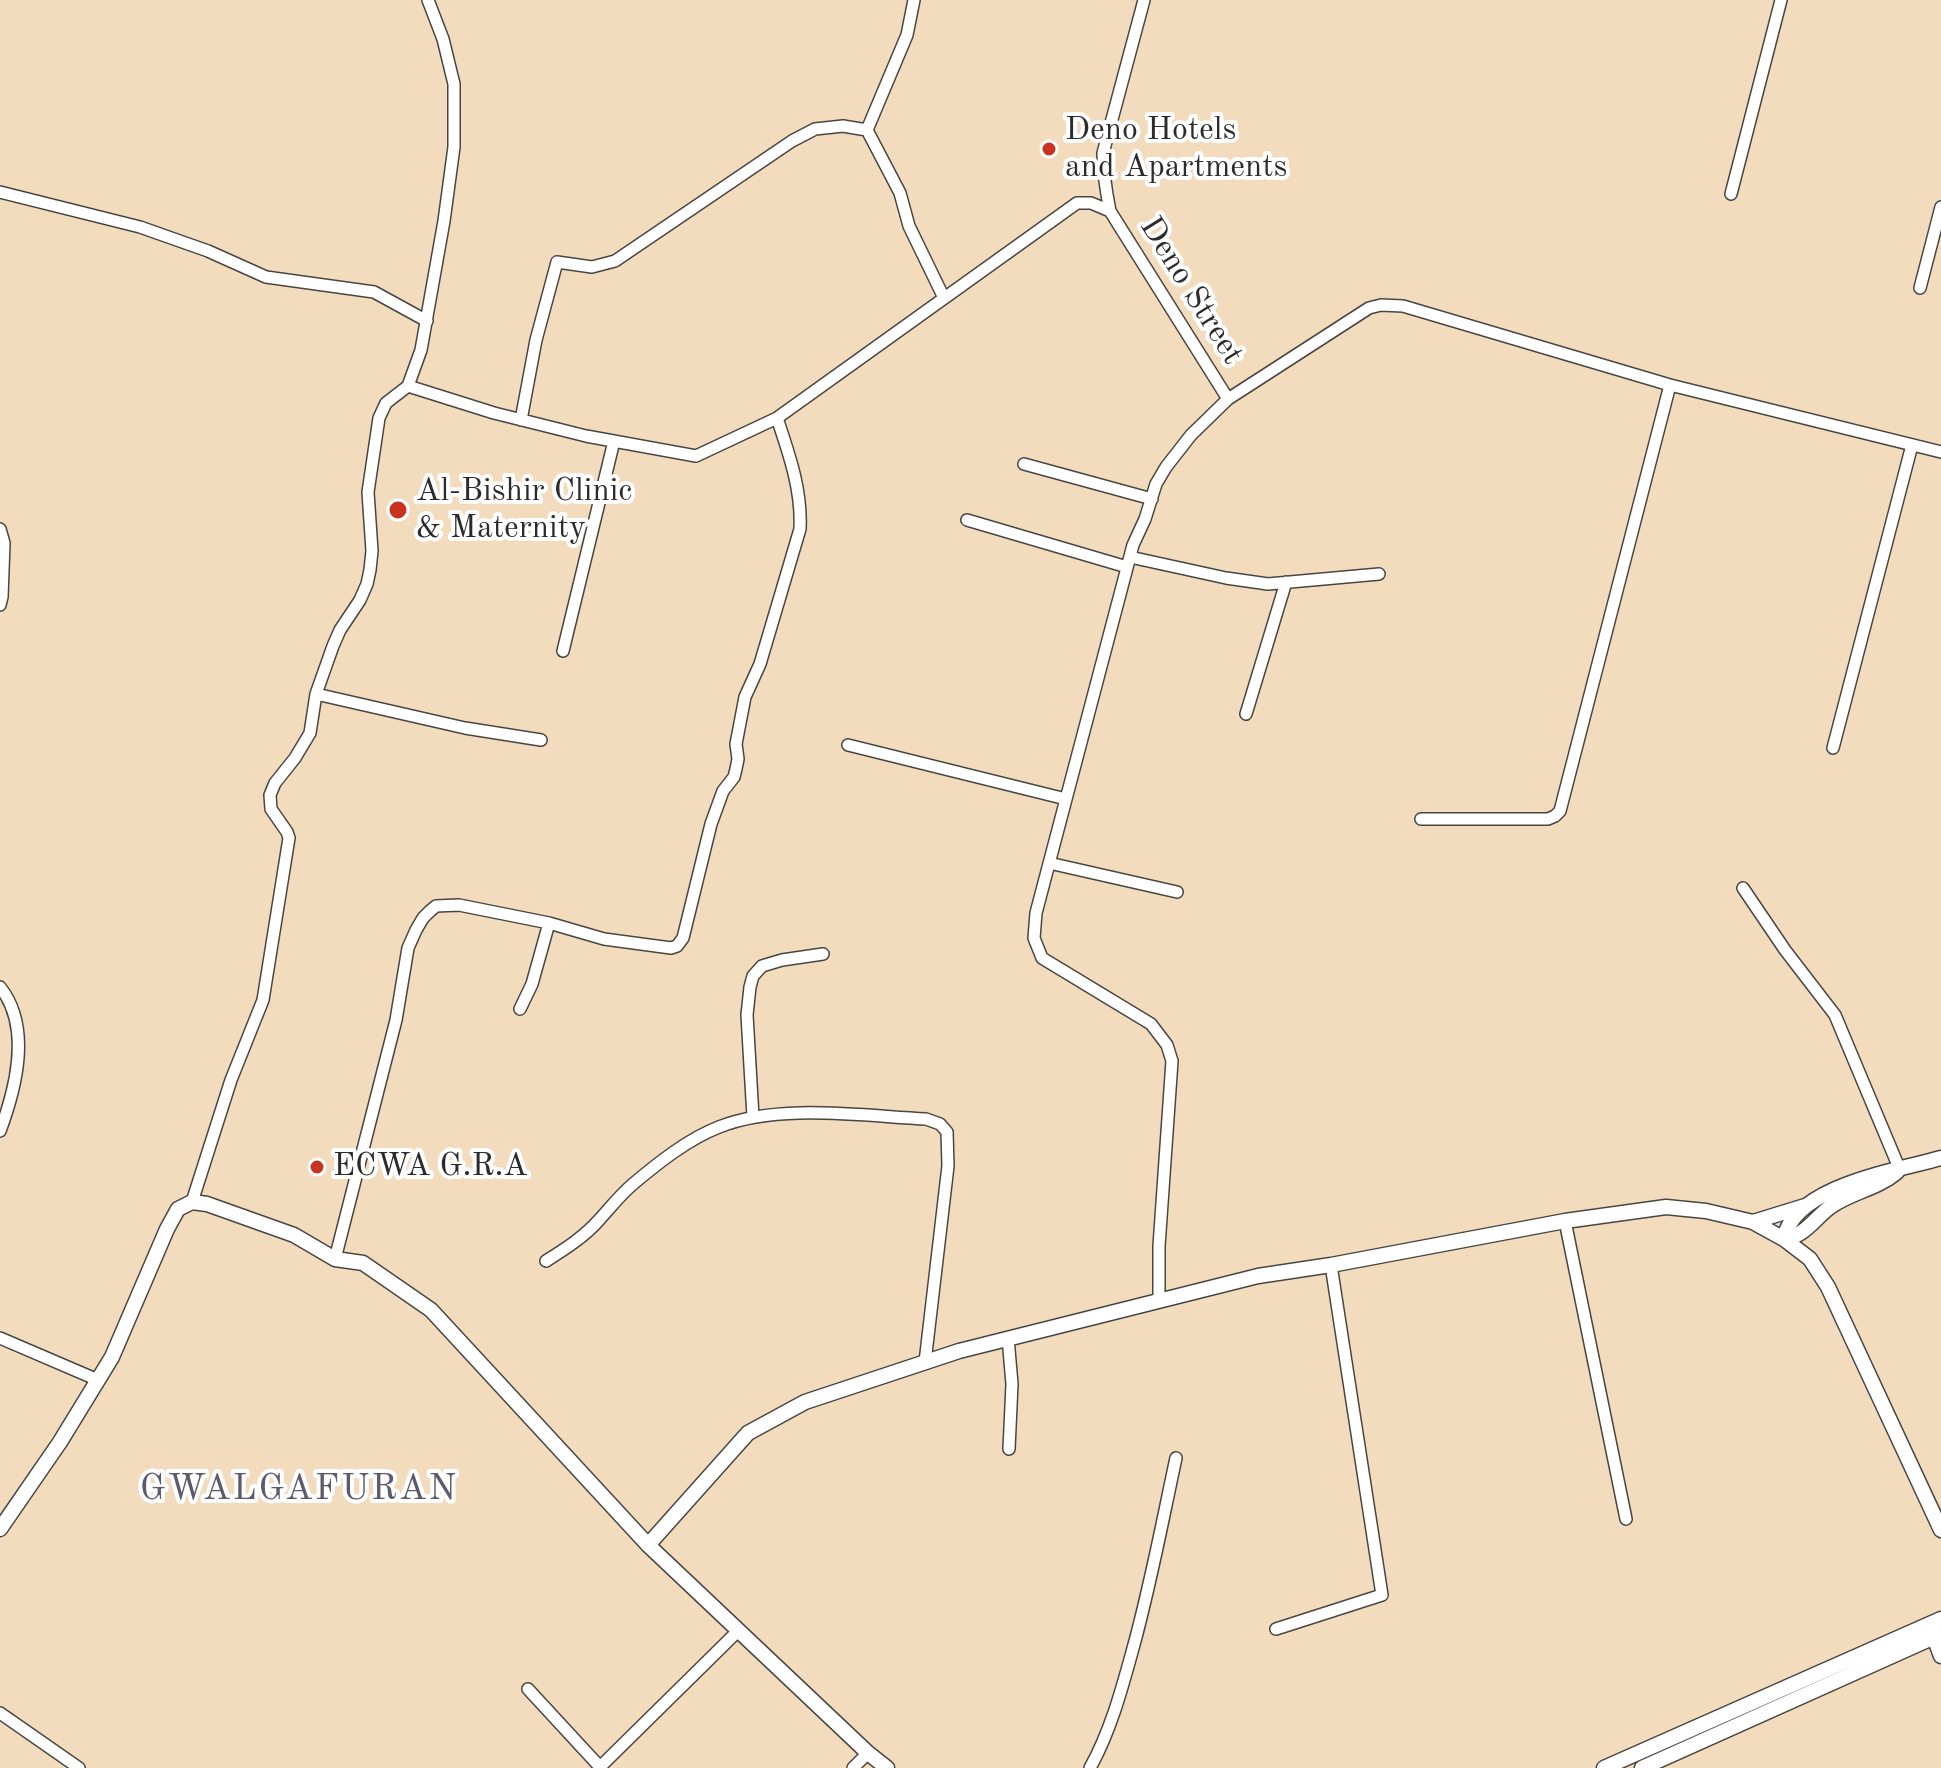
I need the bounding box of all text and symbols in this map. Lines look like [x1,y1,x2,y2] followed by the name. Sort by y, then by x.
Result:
[1065,112,1287,187] place label: Deno Hotels and Apartments
[1040,140,1058,158] marker: Deno Hotels and Apartments
[1131,210,1251,372] street label: Deno Street
[416,473,632,548] place label: Al-Bishir Clinic & Maternity
[387,499,409,521] marker: Al-Bishir Clinic & Maternity
[333,1148,528,1186] place label: ECWA G.R.A
[308,1158,326,1176] marker: ECWA G.R.A
[140,1468,458,1512] district label: GWALGAFURAN

